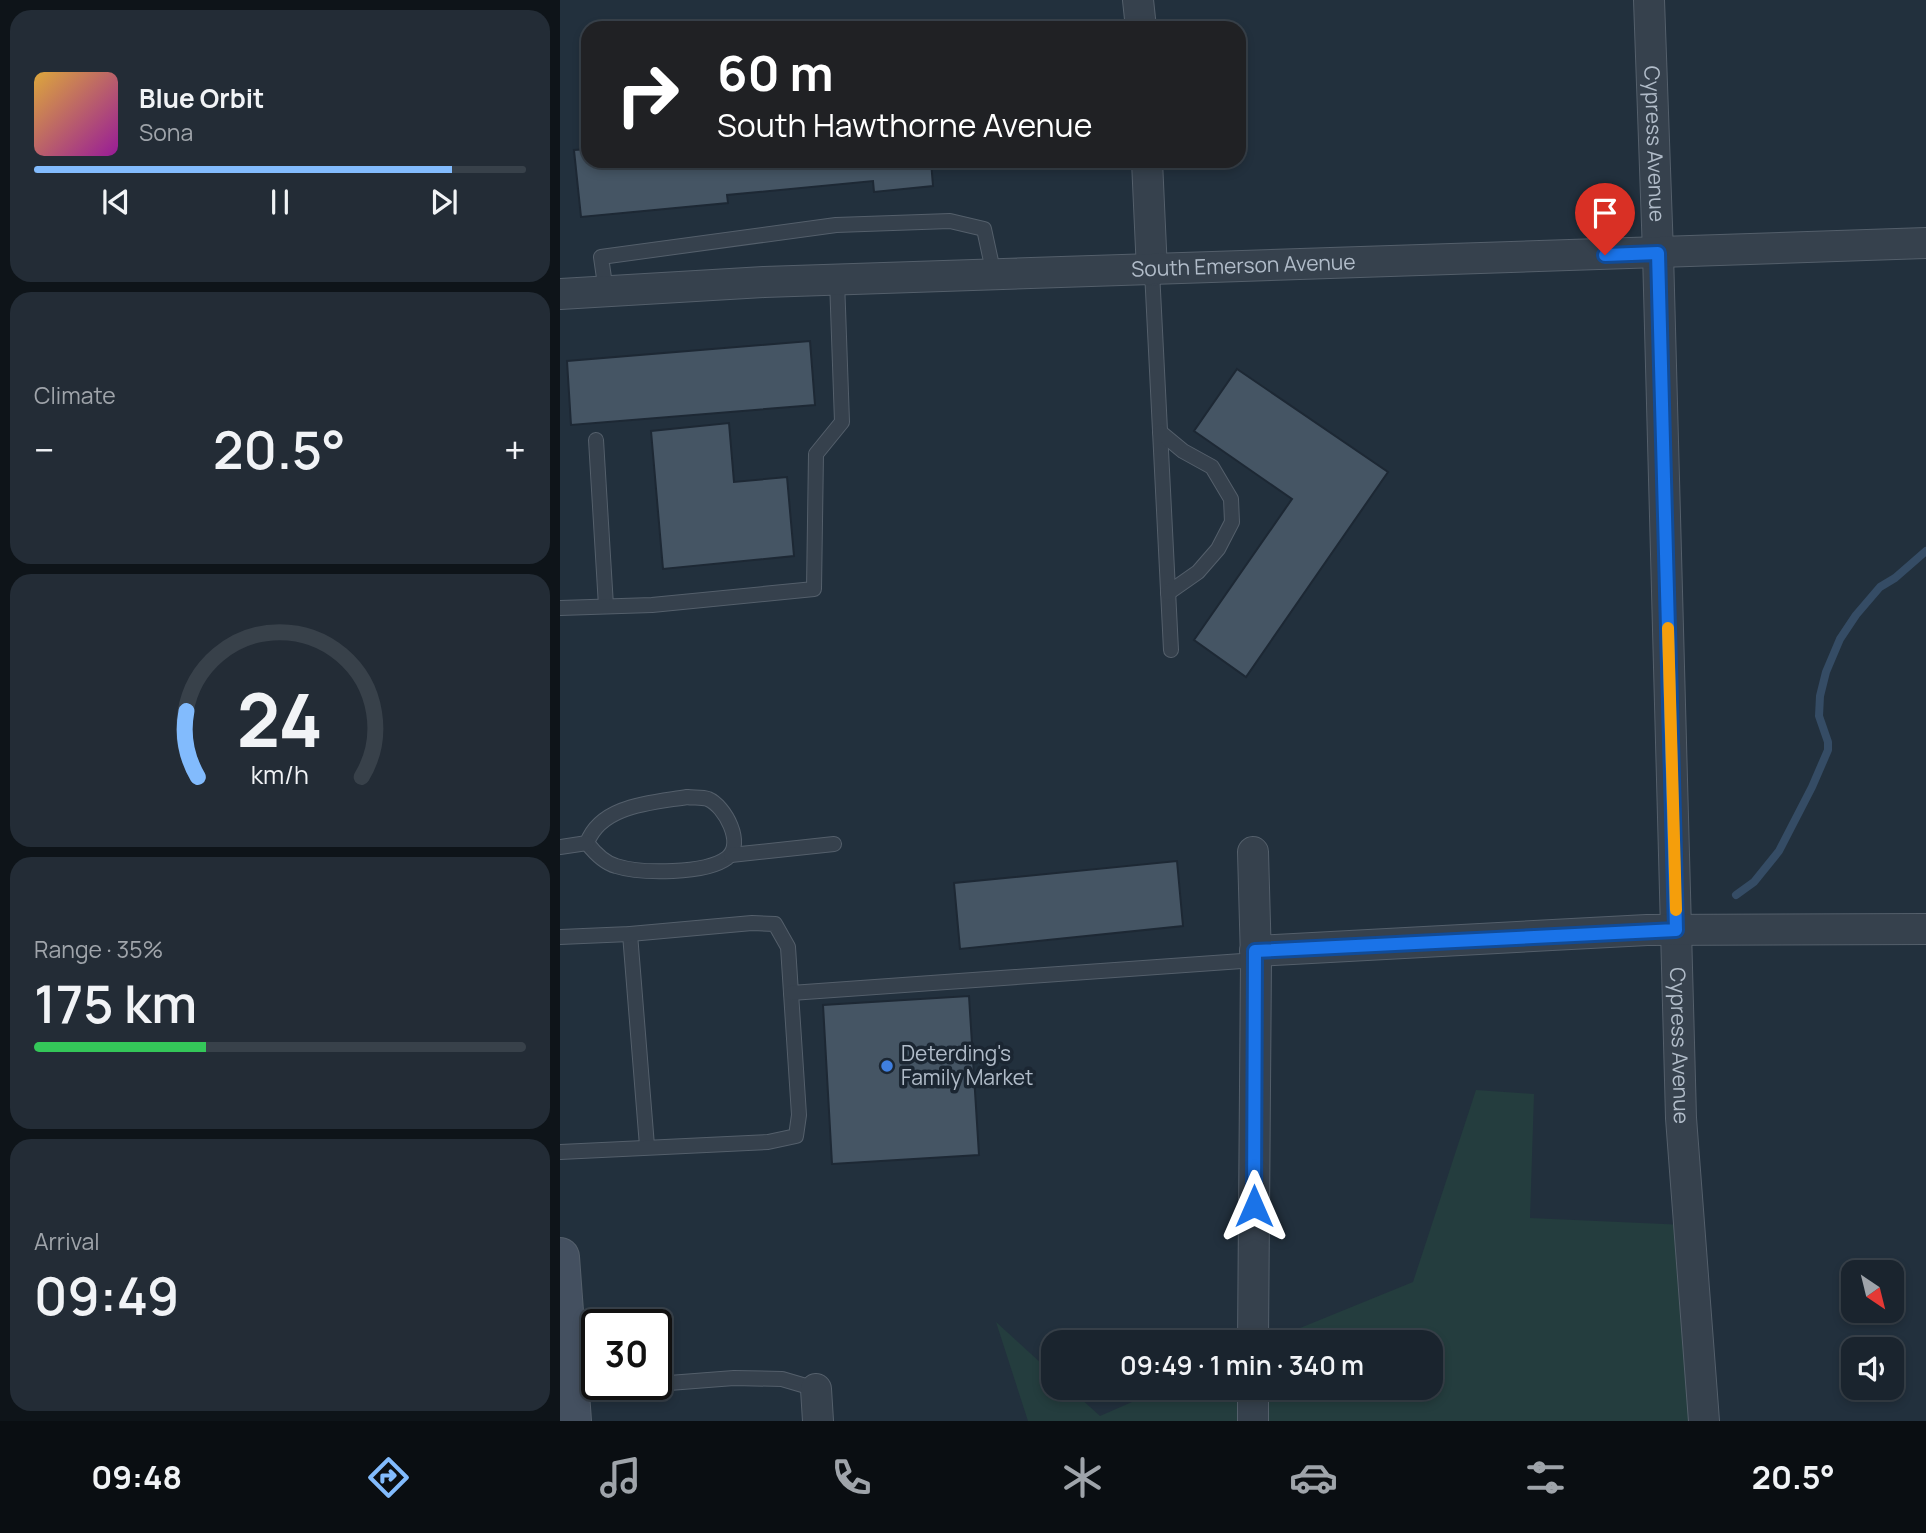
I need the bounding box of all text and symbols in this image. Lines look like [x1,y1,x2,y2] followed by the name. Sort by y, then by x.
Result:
[717,39,834,106] text: 60 m
[602,49,693,140] icon: right
[1638,65,1672,223] street label: Cypress Avenue
[139,80,264,116] text: Blue Orbit
[717,103,1092,147] text: South Hawthorne Avenue
[139,116,193,148] text: Sona
[97,183,135,221] icon: previous
[261,183,299,221] icon: pause
[425,183,463,221] icon: next
[1575,183,1635,255] pin
[1586,194,1624,232] icon: arrive
[1131,247,1356,283] street label: South Emerson Avenue
[34,379,116,411] text: Climate
[213,414,346,485] text: 20.5°
[34,423,55,475] text: −
[504,423,526,475] text: +
[237,669,323,769] text: 24
[251,756,309,791] text: km/h
[34,933,163,965] text: Range · 35%
[1664,967,1696,1124] street label: Cypress Avenue
[34,968,197,1039] text: 175 km
[901,1039,1034,1091] place label: Deterding's Family Market
[879,1058,895,1074] marker: Deterding's Family Market
[1217,1169,1291,1243] position arrow
[34,1225,100,1257] text: Arrival
[34,1260,179,1331] text: 09:49
[1841,1260,1904,1323] north arrow
[1841,1260,1904,1400] map controls
[581,1309,672,1400] speed limit sign: 30
[1841,1337,1904,1400] button: sound
[1120,1347,1364,1383] text: 09:49 · 1 min · 340 m
[364,1453,413,1502] icon: directions
[596,1453,645,1502] icon: music
[827,1453,876,1502] icon: phone
[1058,1453,1107,1502] icon: climate
[1289,1453,1338,1502] icon: car
[1521,1453,1570,1502] icon: filters
[91,1455,182,1499] text: 09:48
[1752,1455,1835,1499] text: 20.5°

